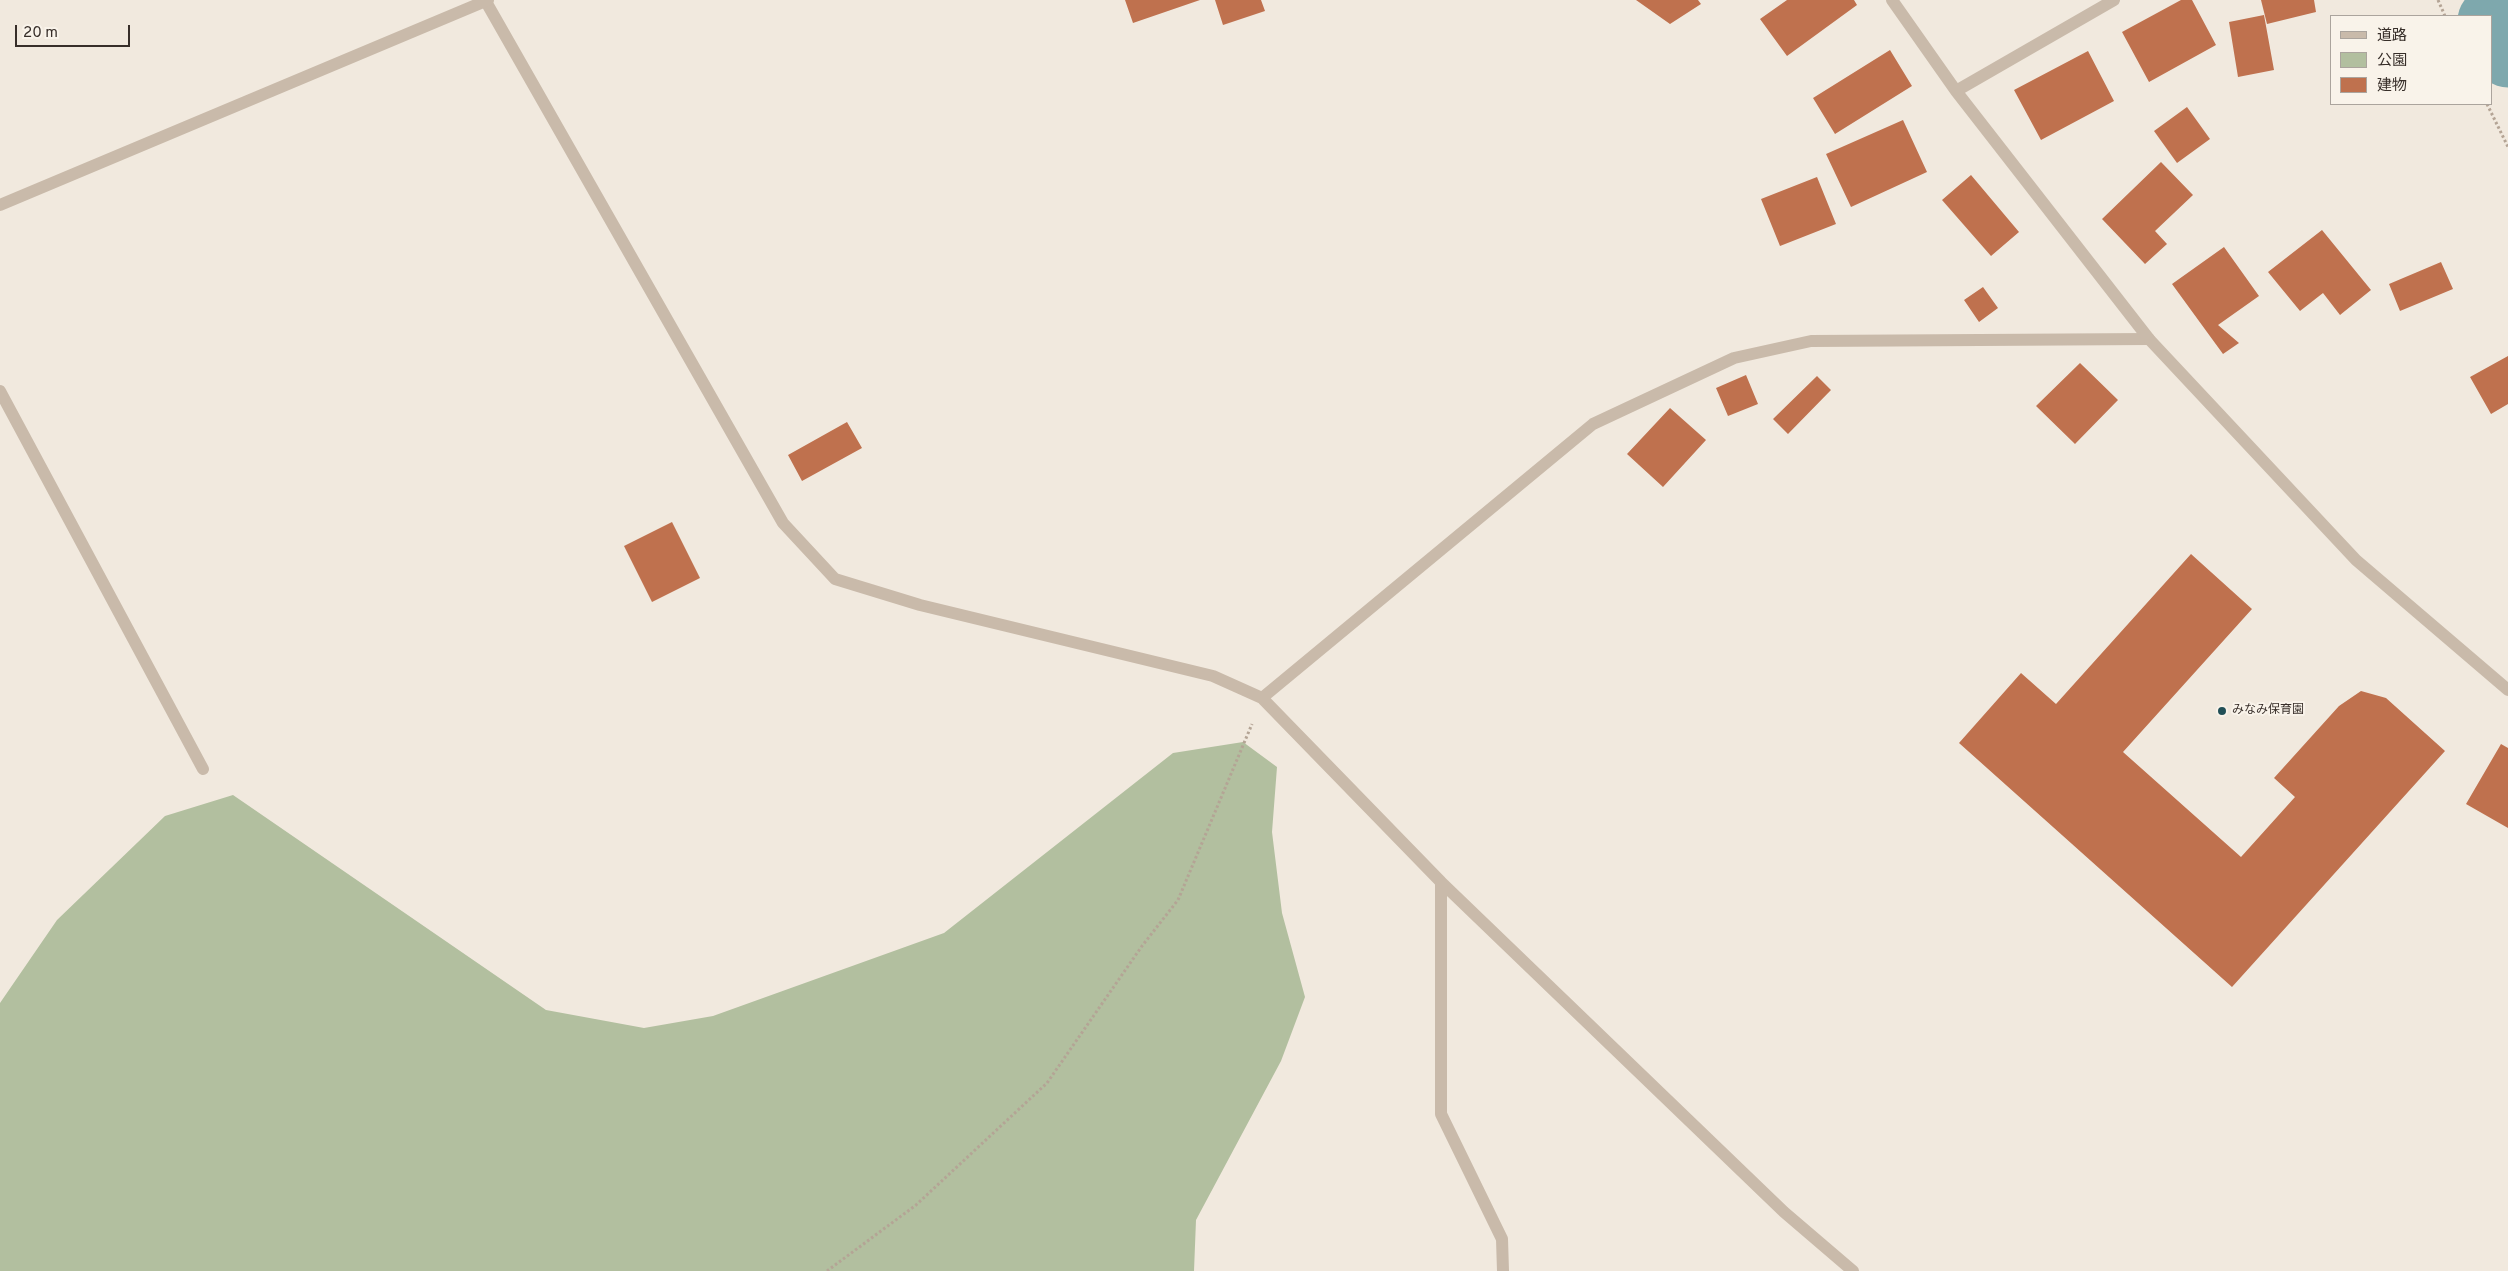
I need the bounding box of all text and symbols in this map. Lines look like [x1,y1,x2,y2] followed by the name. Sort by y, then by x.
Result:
[18,15,132,47] scale bar
[2330,15,2493,105] legend
[23,24,58,43] text: 20 m
[2377,27,2407,46] text: 道路
[2377,52,2407,71] text: 公園
[2377,77,2407,96] text: 建物
[2232,704,2304,718] place label: みなみ保育園
[2216,705,2228,717] marker: みなみ保育園

